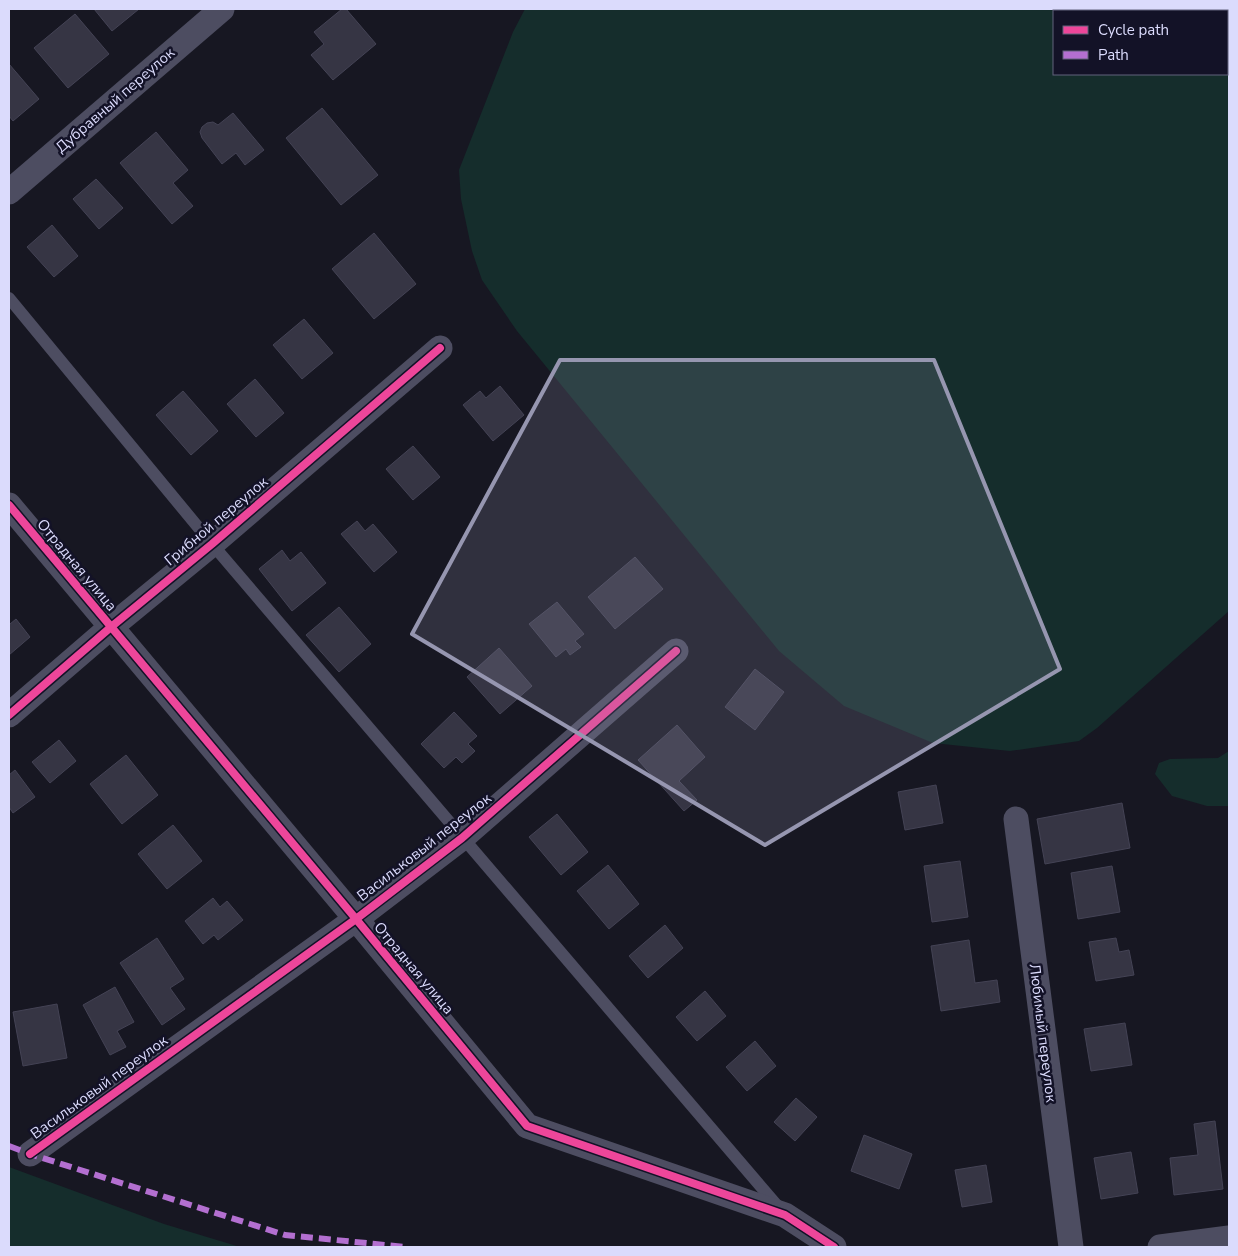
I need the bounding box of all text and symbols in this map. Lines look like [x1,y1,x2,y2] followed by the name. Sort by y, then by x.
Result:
[1053,10,1228,75] legend
[1098,20,1169,40] text: Cycle path
[51,43,179,157] street label: Дубравный переулок
[1098,45,1129,65] text: Path
[160,472,272,570] street label: Грибной переулок
[32,515,122,615] street label: Отрадная улица
[353,788,495,906] street label: Васильковый переулок
[369,918,459,1018] street label: Отрадная улица
[1025,963,1061,1104] street label: Любимый переулок
[26,1030,172,1144] street label: Васильковый переулок

